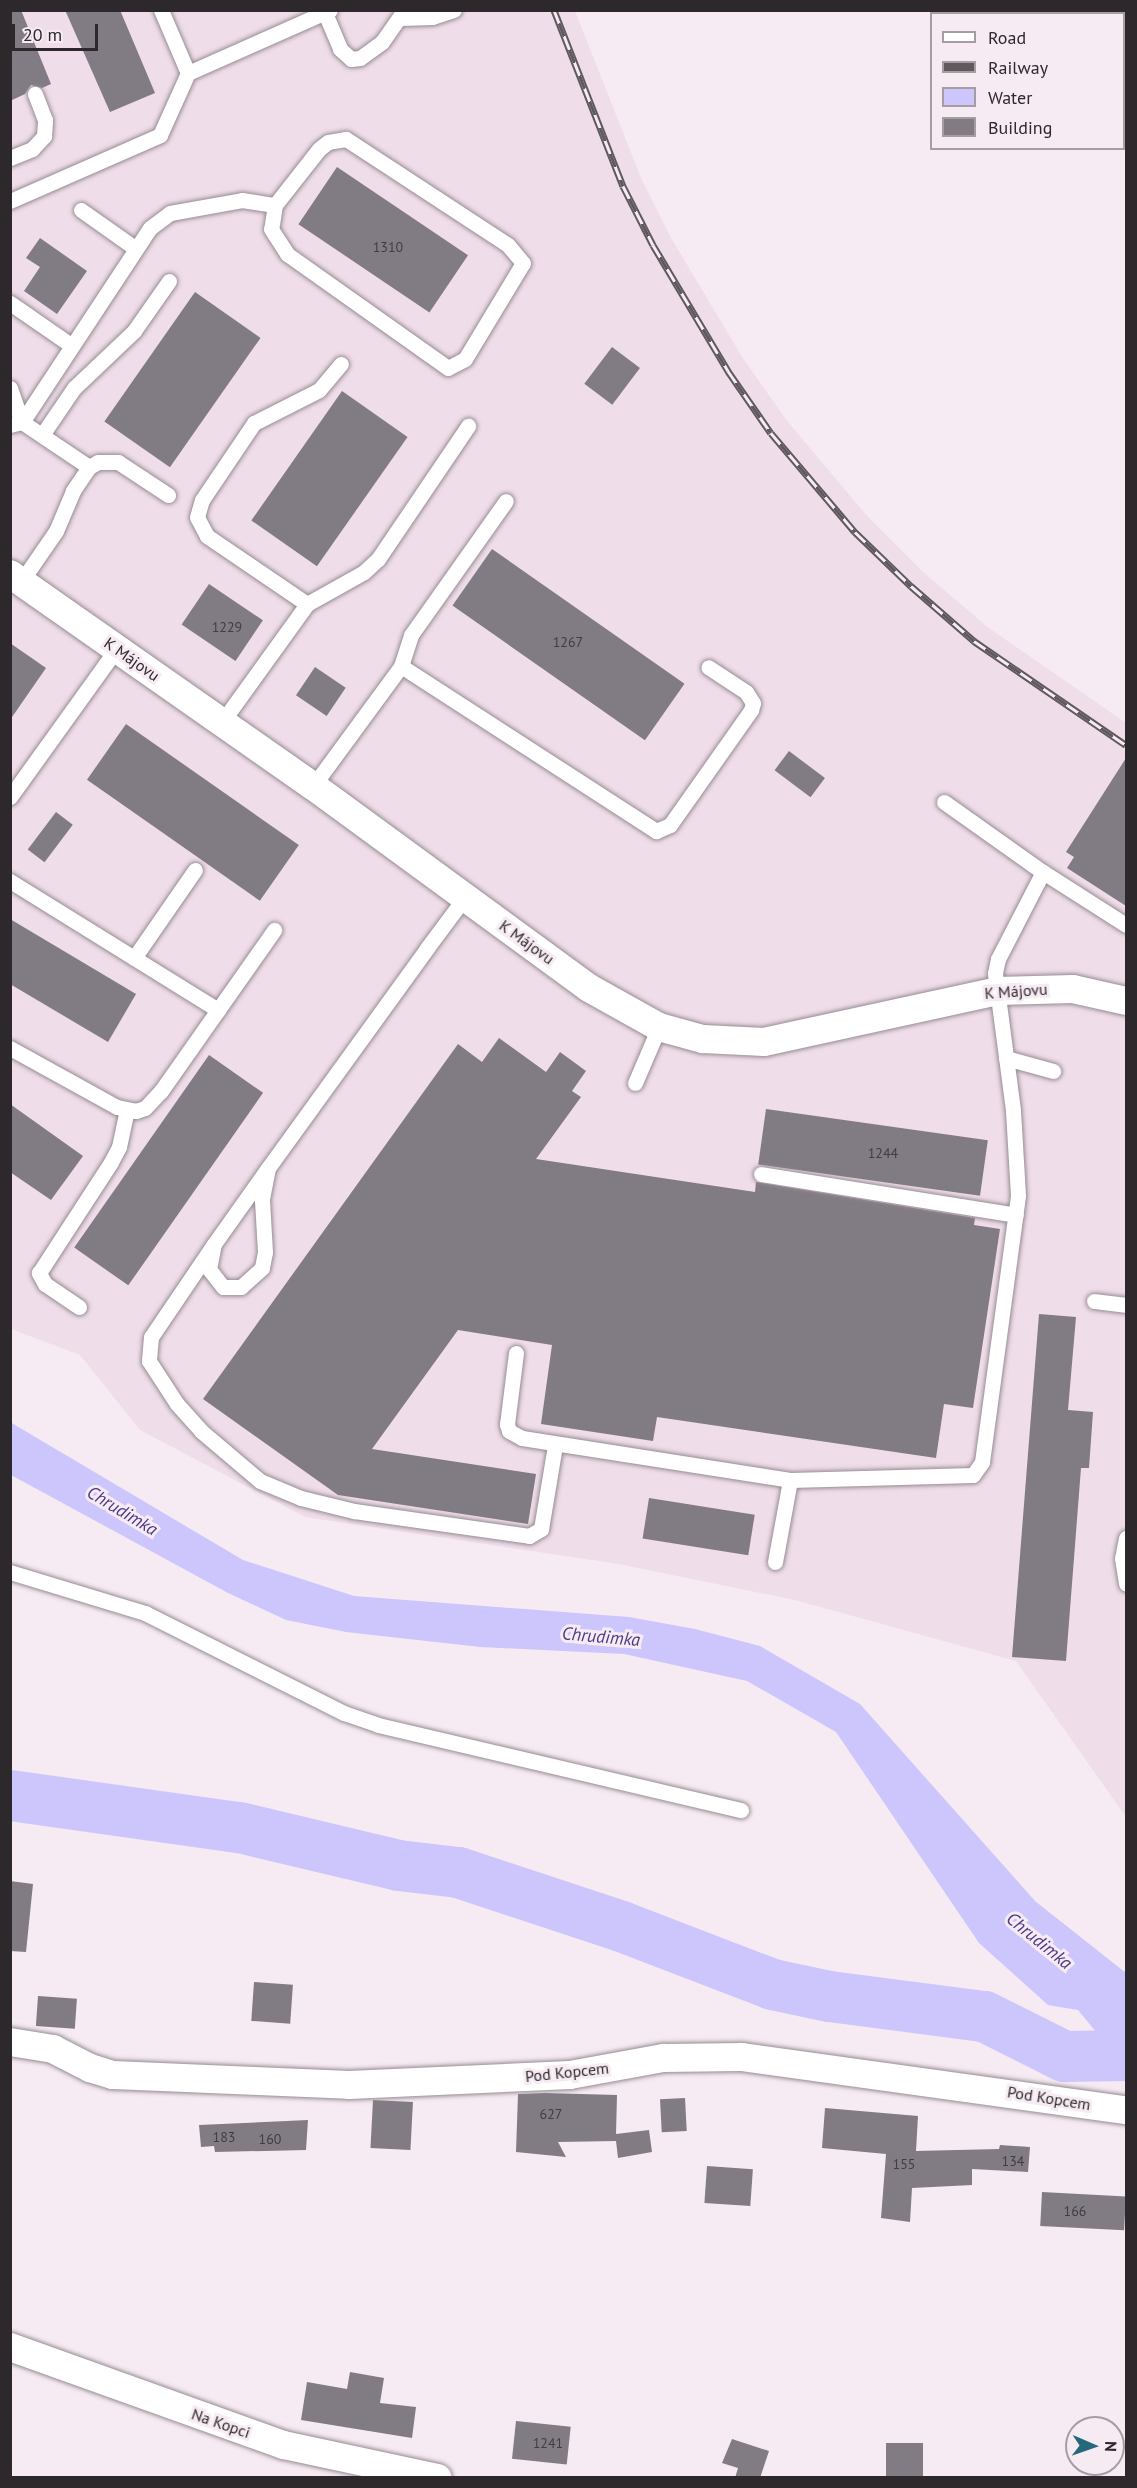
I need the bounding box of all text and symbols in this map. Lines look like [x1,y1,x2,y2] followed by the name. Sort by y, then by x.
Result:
[15,12,100,50] scale bar
[930,12,1125,150] legend
[23,23,62,46] text: 20 m
[988,26,1026,49] text: Road
[988,56,1048,79] text: Railway
[988,86,1032,109] text: Water
[988,116,1052,139] text: Building
[373,239,403,255] house number: 1310
[212,619,242,635] house number: 1229
[100,633,164,685] street label: K Májovu
[553,634,583,650] house number: 1267
[496,916,558,968] street label: K Májovu
[984,979,1048,1003] street label: K Májovu
[868,1145,898,1161] house number: 1244
[83,1482,161,1540] water label: Chrudimka
[561,1623,641,1651] water label: Chrudimka
[1002,1908,1076,1974] water label: Chrudimka
[524,2058,610,2086] street label: Pod Kopcem
[1006,2082,1092,2114] street label: Pod Kopcem
[540,2106,562,2122] house number: 627
[213,2129,235,2145] house number: 183
[259,2131,281,2147] house number: 160
[1002,2153,1024,2169] house number: 134
[893,2156,915,2172] house number: 155
[1064,2203,1086,2219] house number: 166
[189,2404,253,2442] street label: Na Kopci
[1065,2416,1125,2476] north arrow
[533,2435,563,2451] house number: 1241
[1101,2441,1121,2452] text: N

